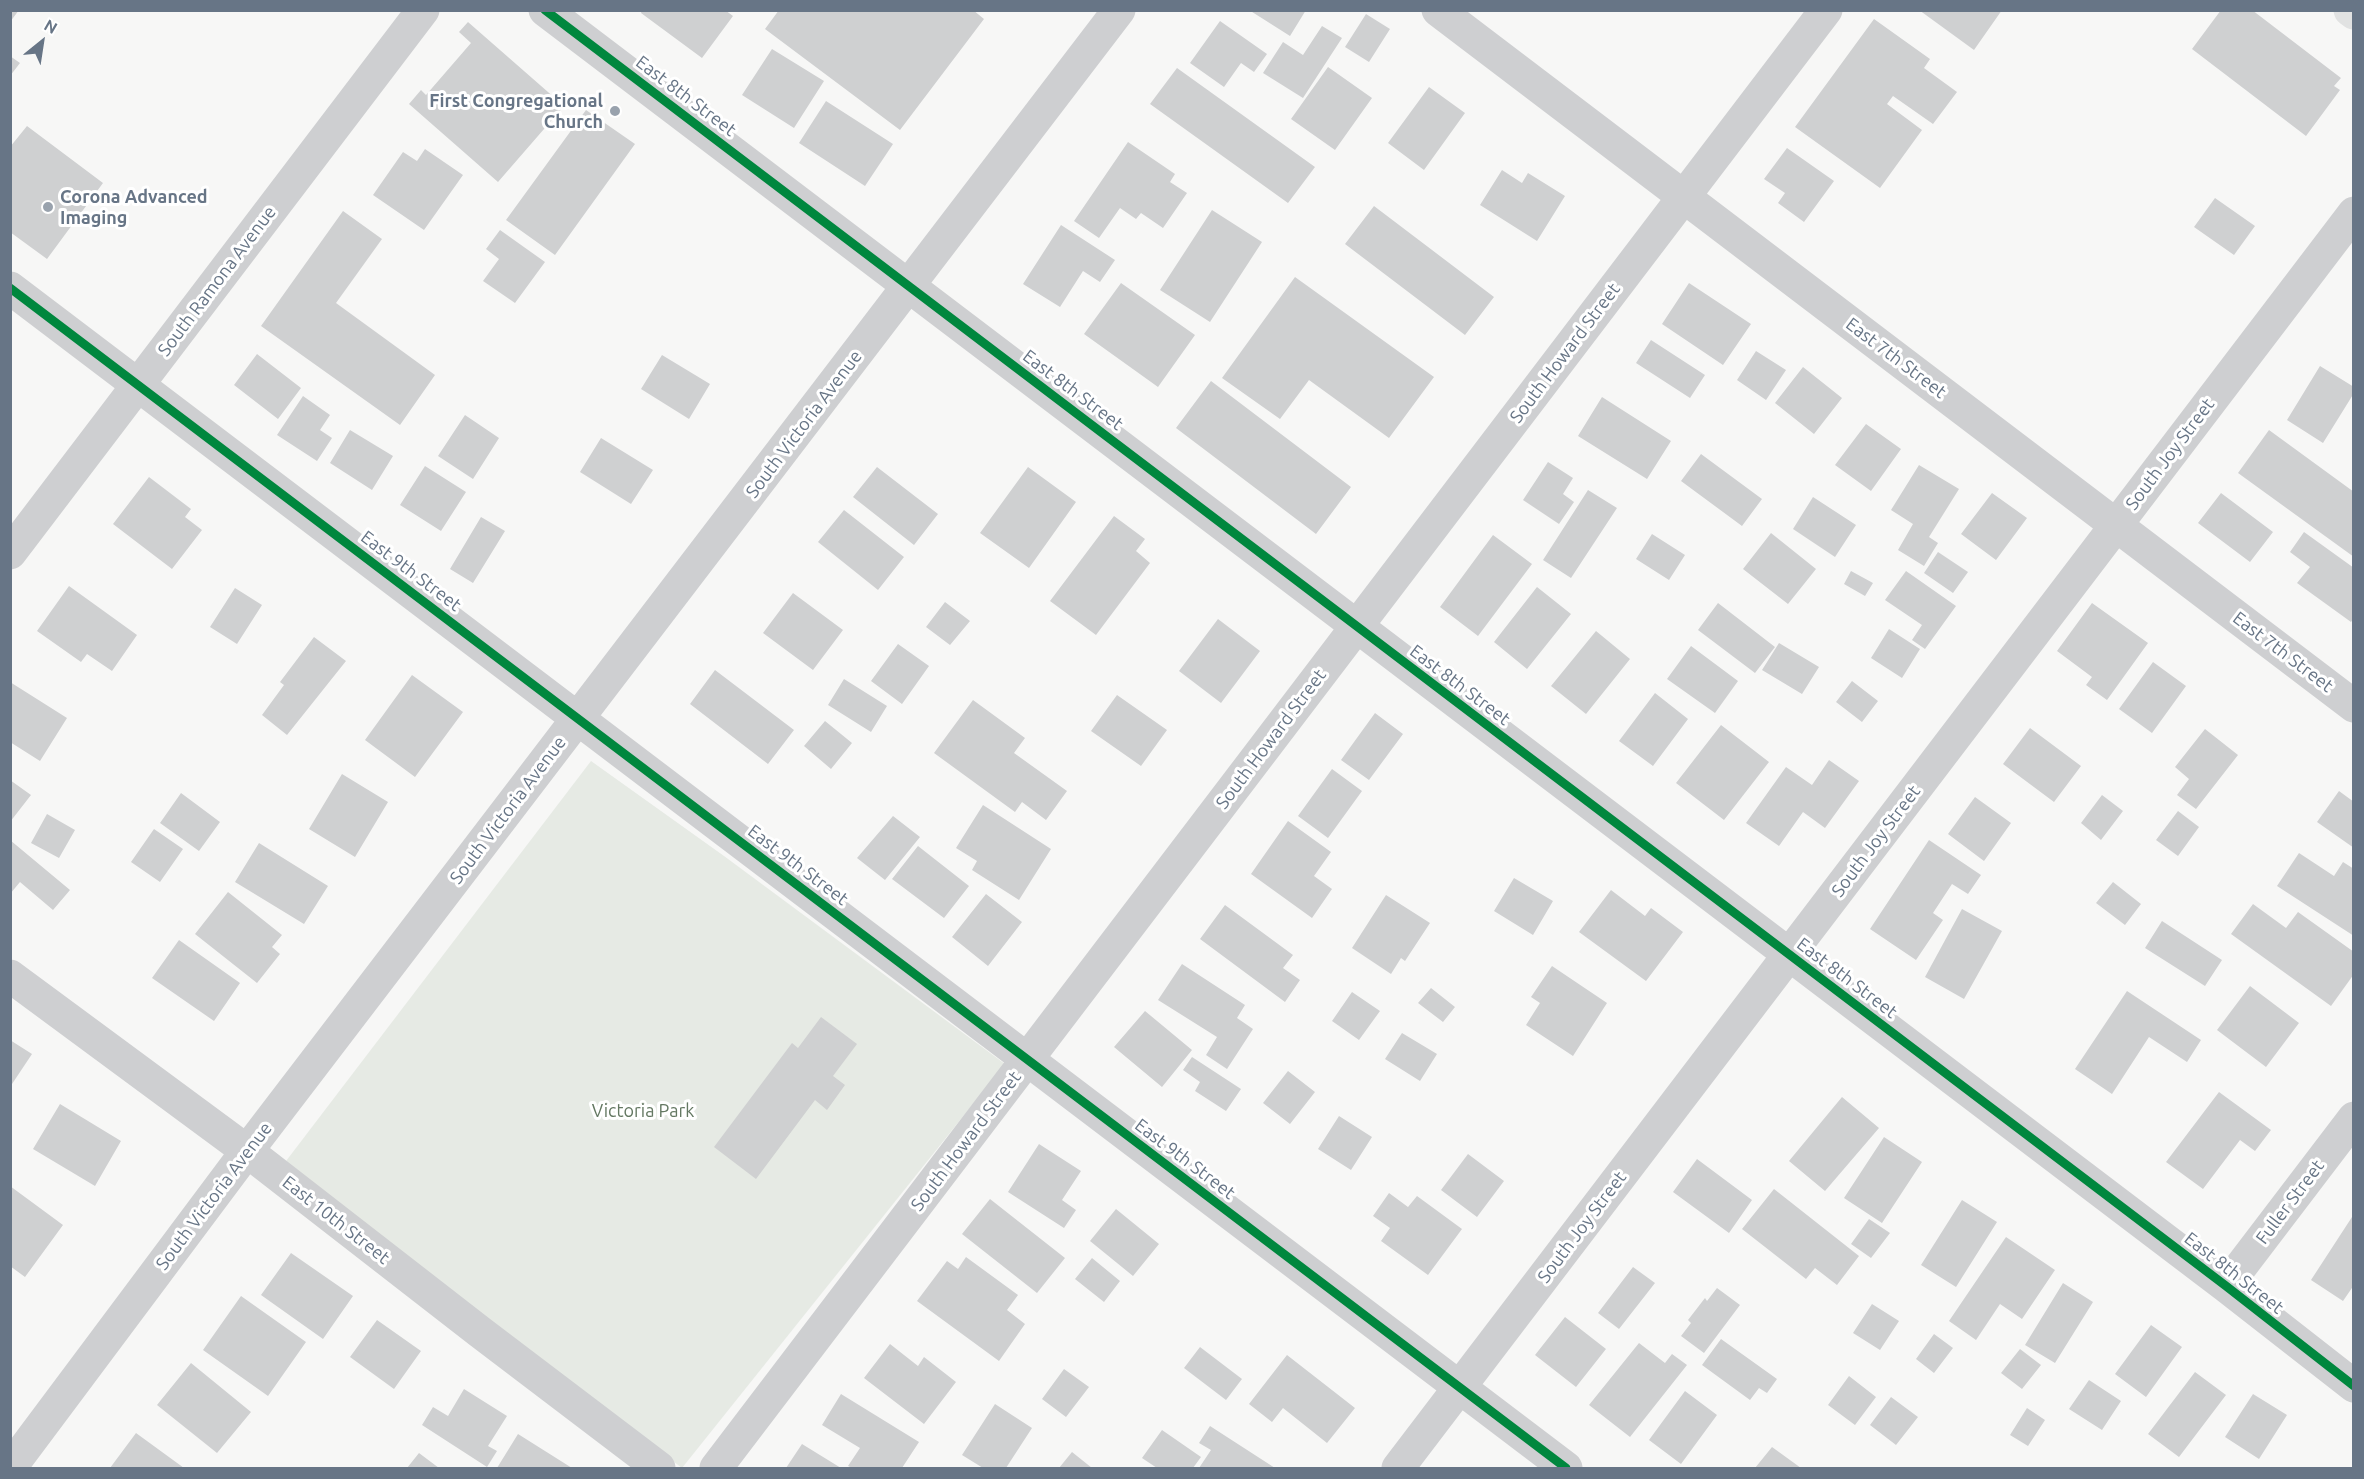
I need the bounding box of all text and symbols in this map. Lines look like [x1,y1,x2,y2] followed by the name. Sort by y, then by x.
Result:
[12,12,72,72] north arrow
[41,16,61,37] text: N
[631,51,741,141] street label: East 8th Street
[429,90,603,132] place label: First Congregational Church
[608,104,622,118] marker: First Congregational Church
[60,186,208,228] place label: Corona Advanced Imaging
[41,200,55,214] marker: Corona Advanced Imaging
[153,202,281,360] street label: South Ramona Avenue
[1505,279,1625,427] street label: South Howard Street
[1841,313,1951,403] street label: East 7th Street
[1018,345,1128,435] street label: East 8th Street
[741,346,867,502] street label: South Victoria Avenue
[2121,394,2219,514] street label: South Joy Street
[356,526,466,616] street label: East 9th Street
[2228,607,2338,697] street label: East 7th Street
[1405,640,1515,730] street label: East 8th Street
[1211,665,1331,813] street label: South Howard Street
[445,732,571,888] street label: South Victoria Avenue
[1827,781,1925,901] street label: South Joy Street
[743,820,853,910] street label: East 9th Street
[1792,933,1902,1023] street label: East 8th Street
[906,1067,1026,1215] street label: South Howard Street
[592,1100,694,1122] park label: Victoria Park
[1130,1114,1240,1204] street label: East 9th Street
[151,1118,277,1274] street label: South Victoria Avenue
[2251,1156,2329,1248] street label: Fuller Street
[1533,1167,1631,1287] street label: South Joy Street
[278,1171,394,1269] street label: East 10th Street
[2180,1227,2288,1319] street label: East 8th Street

